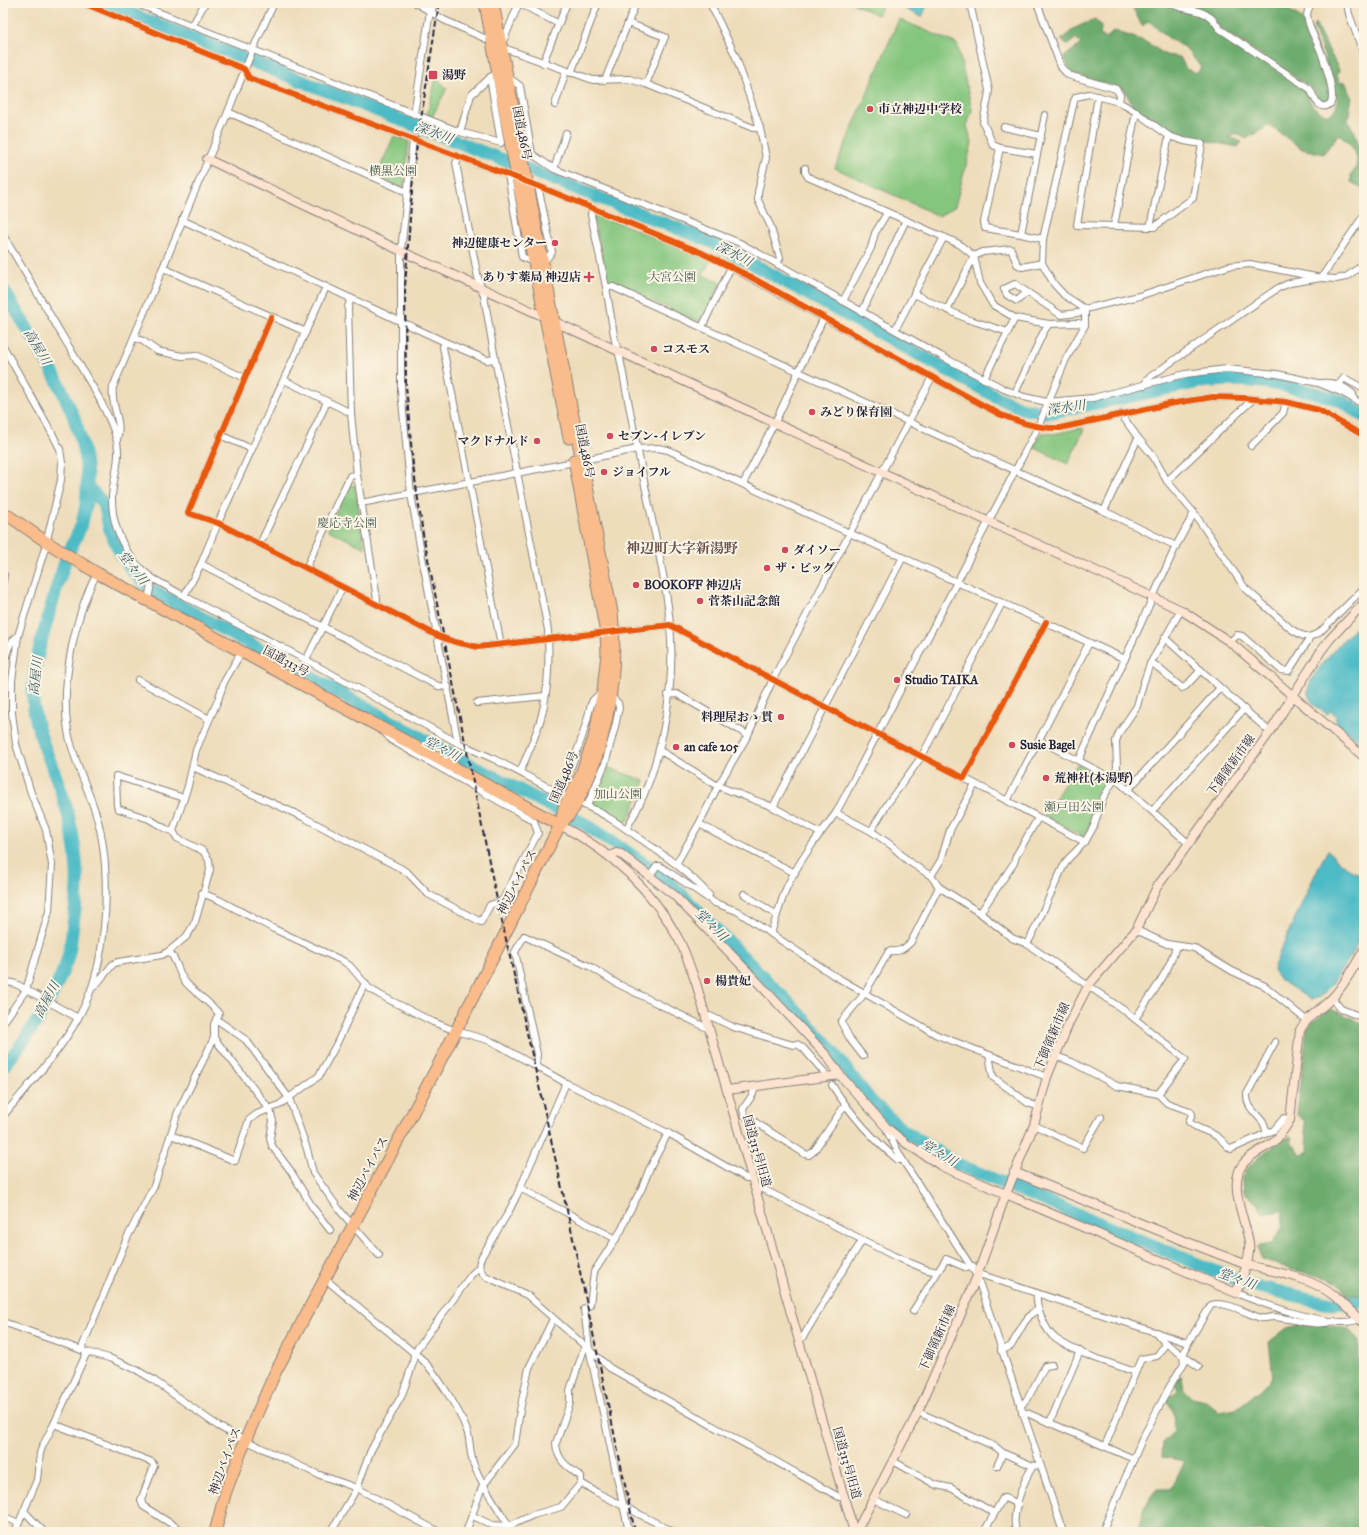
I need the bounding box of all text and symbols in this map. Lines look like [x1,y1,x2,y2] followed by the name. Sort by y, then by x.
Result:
[442,68,466,82] place label: 湯野
[427,69,439,81] marker: 湯野
[878,102,962,116] place label: 市立神辺中学校
[865,104,875,114] marker: 市立神辺中学校
[510,105,534,161] street label: 国道486号
[413,119,457,148] water label: 深水川
[369,164,417,178] park label: 横黒公園
[451,236,547,250] place label: 神辺健康センター
[550,238,560,248] marker: 神辺健康センター
[713,238,757,271] water label: 深水川
[482,270,581,284] place label: ありす薬局 神辺店
[648,270,696,284] park label: 大宮公園
[584,272,594,282] marker: ありす薬局 神辺店
[20,326,55,370] water label: 高屋川
[662,342,710,356] place label: コスモス
[649,344,659,354] marker: コスモス
[1046,397,1088,419] water label: 深水川
[820,405,892,419] place label: みどり保育園
[807,407,817,417] marker: みどり保育園
[573,423,597,479] street label: 国道486号
[618,429,706,443] place label: セブン-イレブン
[605,431,615,441] marker: セブン-イレブン
[458,434,529,448] place label: マクドナルド
[532,436,542,446] marker: マクドナルド
[612,465,671,479] place label: ジョイフル
[599,467,609,477] marker: ジョイフル
[317,516,377,530] park label: 慶応寺公園
[626,540,738,557] district label: 神辺町大字新湯野
[793,543,841,557] place label: ダイソー
[780,545,790,555] marker: ダイソー
[115,548,153,590] water label: 堂々川
[775,561,835,575] place label: ザ・ビッグ
[762,563,772,573] marker: ザ・ビッグ
[644,578,742,592] place label: BOOKOFF 神辺店
[631,580,641,590] marker: BOOKOFF 神辺店
[708,594,780,608] place label: 菅茶山記念館
[695,596,705,606] marker: 菅茶山記念館
[260,643,312,679] street label: 国道313号
[26,654,46,696] water label: 高屋川
[905,673,979,687] place label: Studio TAIKA
[892,675,902,685] marker: Studio TAIKA
[701,710,773,724] place label: 料理屋おゝ貫
[776,712,786,722] marker: 料理屋おゝ貫
[1204,732,1258,798] street label: 下御領新市線
[421,733,465,766] water label: 堂々川
[1020,738,1076,753] place label: Susie Bagel
[684,740,739,754] place label: an cafe 205
[1007,740,1017,750] marker: Susie Bagel
[671,742,681,752] marker: an cafe 205
[547,749,581,805] street label: 国道486号
[1054,771,1133,786] place label: 荒神社(本湯野)
[1041,773,1051,783] marker: 荒神社(本湯野)
[594,787,642,801] park label: 加山公園
[1044,800,1104,814] park label: 瀬戸田公園
[494,847,540,917] street label: 神辺バイパス
[692,906,732,946] water label: 堂々川
[715,974,751,988] place label: 楊貴妃
[702,976,712,986] marker: 楊貴妃
[31,977,64,1021] water label: 高屋川
[1031,1000,1073,1072] street label: 下御領新市線
[740,1113,774,1189] street label: 国道313号旧道
[345,1134,391,1204] street label: 神辺バイパス
[918,1136,962,1171] water label: 堂々川
[1216,1265,1260,1294] water label: 堂々川
[916,1302,958,1374] street label: 下御領新市線
[206,1425,244,1497] street label: 神辺バイパス
[830,1425,864,1501] street label: 国道313号旧道

